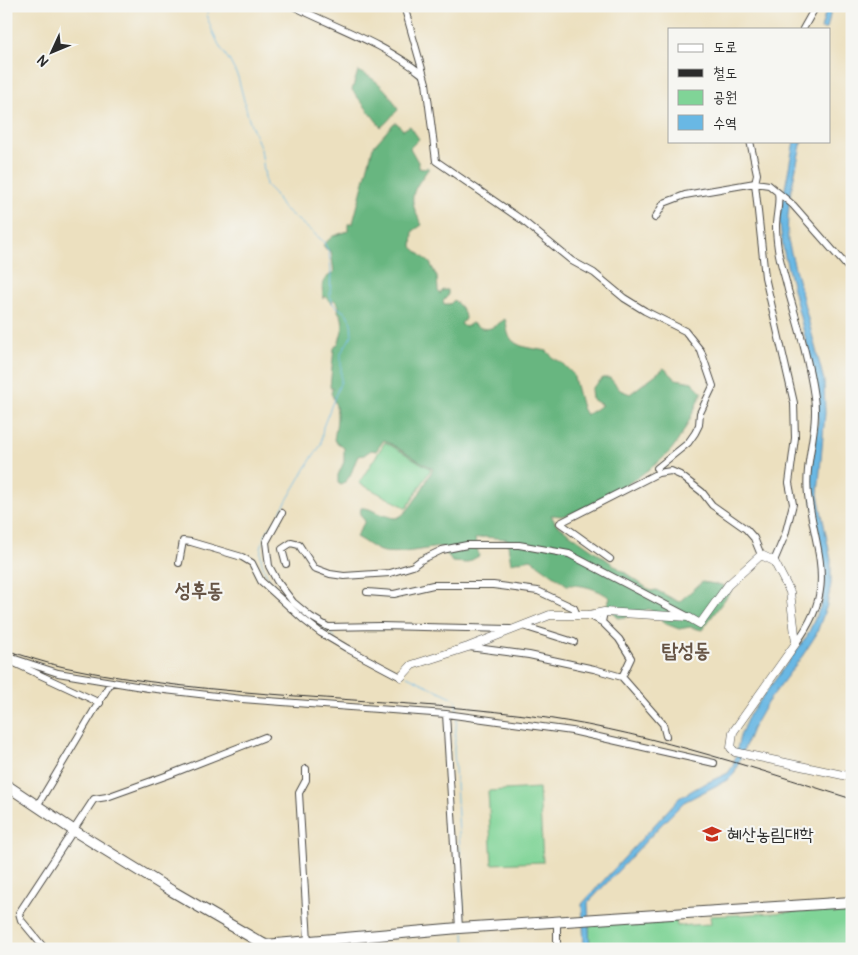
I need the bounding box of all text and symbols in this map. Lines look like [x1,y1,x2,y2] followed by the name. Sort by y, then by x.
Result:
[28,28,78,78] north arrow
[668,28,830,142] legend
[713,38,737,57] text: 도로
[34,51,52,70] text: N
[713,64,737,83] text: 철도
[713,88,737,107] text: 공원
[713,114,737,133] text: 수역
[175,578,223,603] district label: 성후동
[662,638,710,663] district label: 탑성동
[701,823,723,845] school or university icon: 혜산농림대학
[727,823,814,846] place label: 혜산농림대학

